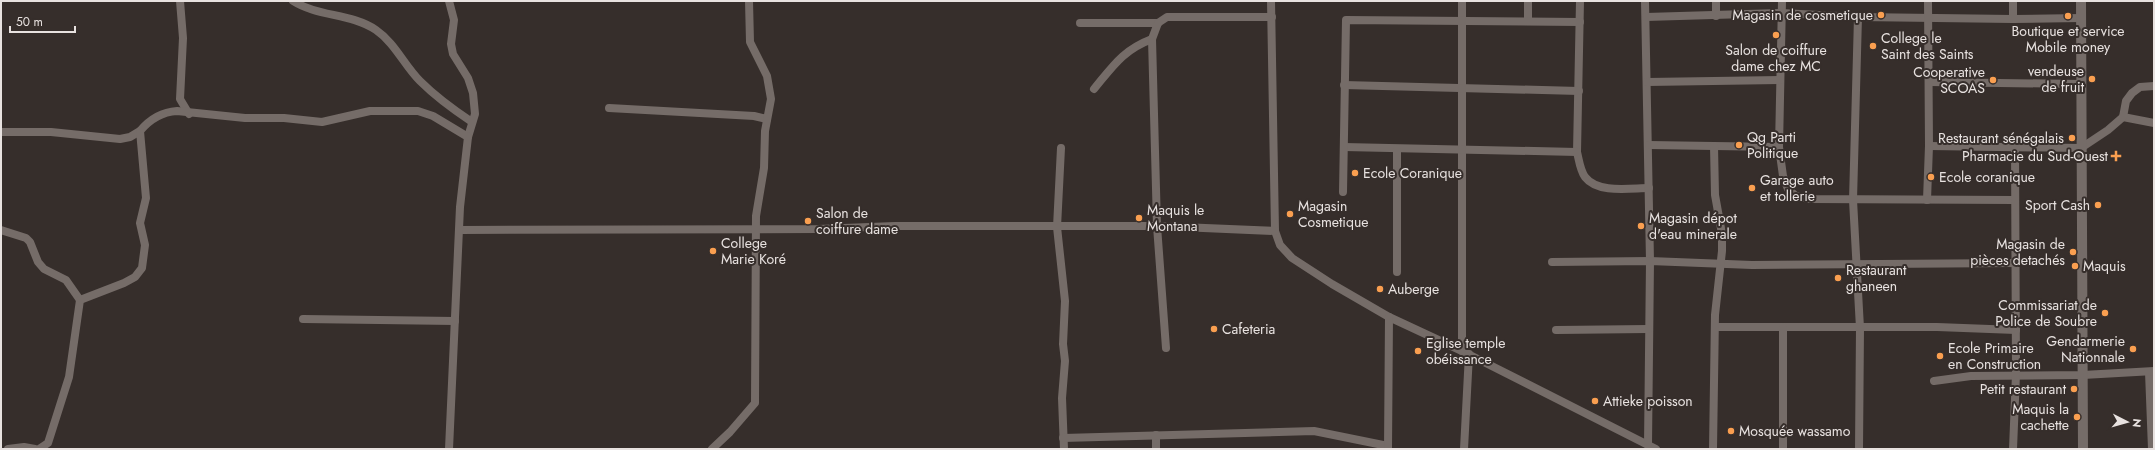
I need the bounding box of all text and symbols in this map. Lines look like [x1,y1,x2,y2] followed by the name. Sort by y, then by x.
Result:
[1732,5,1873,25] place label: Magasin de cosmetique
[10,8,75,34] scale bar
[1876,10,1886,20] marker: Magasin de cosmetique
[2063,11,2073,21] marker: Boutique et service Mobile money
[16,13,43,31] text: 50 m
[2011,21,2125,57] place label: Boutique et service Mobile money
[1881,28,1974,64] place label: College le Saint des Saints
[1771,30,1781,40] marker: Salon de coiffure dame chez MC
[1725,40,1827,76] place label: Salon de coiffure dame chez MC
[1868,41,1878,51] marker: College le Saint des Saints
[2028,61,2085,97] place label: vendeuse de fruit
[1913,62,1985,98] place label: Cooperative SCOAS
[2087,74,2097,84] marker: vendeuse de fruit
[1988,75,1998,85] marker: Cooperative SCOAS
[1747,127,1798,163] place label: Qg Parti Politique
[1938,128,2064,148] place label: Restaurant sénégalais
[2067,133,2077,143] marker: Restaurant sénégalais
[1734,140,1744,150] marker: Qg Parti Politique
[1962,146,2109,166] place label: Pharmacie du Sud-Ouest
[2111,151,2121,161] marker: Pharmacie du Sud-Ouest
[1363,163,1462,183] place label: Ecole Coranique
[1939,167,2035,187] place label: Ecole coranique
[1350,168,1360,178] marker: Ecole Coranique
[1760,170,1834,206] place label: Garage auto et tollerie
[1926,172,1936,182] marker: Ecole coranique
[1747,183,1757,193] marker: Garage auto et tollerie
[2025,195,2090,215] place label: Sport Cash
[1298,196,1369,232] place label: Magasin Cosmetique
[1147,200,1204,236] place label: Maquis le Montana
[2093,200,2103,210] marker: Sport Cash
[816,203,898,239] place label: Salon de coiffure dame
[1649,208,1737,244] place label: Magasin dépot d'eau minerale
[1285,209,1295,219] marker: Magasin Cosmetique
[1134,213,1144,223] marker: Maquis le Montana
[803,216,813,226] marker: Salon de coiffure dame
[1636,221,1646,231] marker: Magasin dépot d'eau minerale
[721,233,786,269] place label: College Marie Koré
[1970,234,2065,270] place label: Magasin de pièces detachés
[708,246,718,256] marker: College Marie Koré
[2068,247,2078,257] marker: Magasin de pièces detachés
[2083,256,2126,276] place label: Maquis
[1846,260,1907,296] place label: Restaurant ghaneen
[2070,261,2080,271] marker: Maquis
[1833,273,1843,283] marker: Restaurant ghaneen
[1388,279,1439,299] place label: Auberge
[1375,284,1385,294] marker: Auberge
[1995,295,2097,331] place label: Commissariat de Police de Soubre
[2100,308,2110,318] marker: Commissariat de Police de Soubre
[1222,319,1275,339] place label: Cafeteria
[1209,324,1219,334] marker: Cafeteria
[2046,331,2125,367] place label: Gendarmerie Nationnale
[1426,333,1506,369] place label: Eglise temple obéissance
[1948,338,2041,374] place label: Ecole Primaire en Construction
[2128,344,2138,354] marker: Gendarmerie Nationnale
[1413,346,1423,356] marker: Eglise temple obéissance
[1935,351,1945,361] marker: Ecole Primaire en Construction
[1980,379,2067,399] place label: Petit restaurant
[2069,384,2079,394] marker: Petit restaurant
[1603,391,1693,411] place label: Attieke poisson
[1590,396,1600,406] marker: Attieke poisson
[2012,399,2069,435] place label: Maquis la cachette
[2107,402,2147,442] north arrow
[2072,412,2082,422] marker: Maquis la cachette
[2129,418,2145,428] text: N
[1739,421,1851,441] place label: Mosquée wassamo
[1726,426,1736,436] marker: Mosquée wassamo

